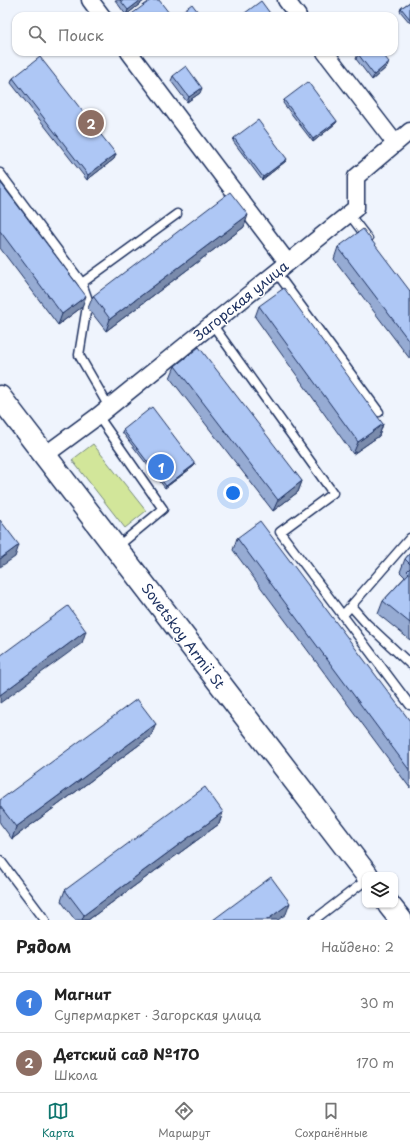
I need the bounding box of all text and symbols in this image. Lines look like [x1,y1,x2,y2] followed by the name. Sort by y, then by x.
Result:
[12,12,398,56] search box
[26,23,48,45] icon: search
[58,23,104,46] text: Поиск
[78,108,104,138] pin: 2
[189,256,293,346] street label: Загорская улица
[148,452,174,482] pin: 1
[223,483,243,503] your location
[137,578,230,693] street label: Sovetskoy Armii St
[362,872,398,908] map controls
[362,872,398,908] button: layers
[16,933,71,959] text: Рядом
[321,937,394,956] text: Найдено: 2
[54,982,111,1005] text: Магнит
[26,993,32,1012] text: 1
[360,993,394,1012] text: 30 m
[54,1005,261,1024] text: Супермаркет · Загорская улица
[54,1042,199,1065] text: Детский сад №170
[24,1053,34,1072] text: 2
[356,1053,394,1072] text: 170 m
[54,1065,98,1084] text: Школа
[42,1100,74,1141] tab: Карта
[158,1100,210,1141] tab: Маршрут
[294,1100,368,1141] tab: Сохранённые

